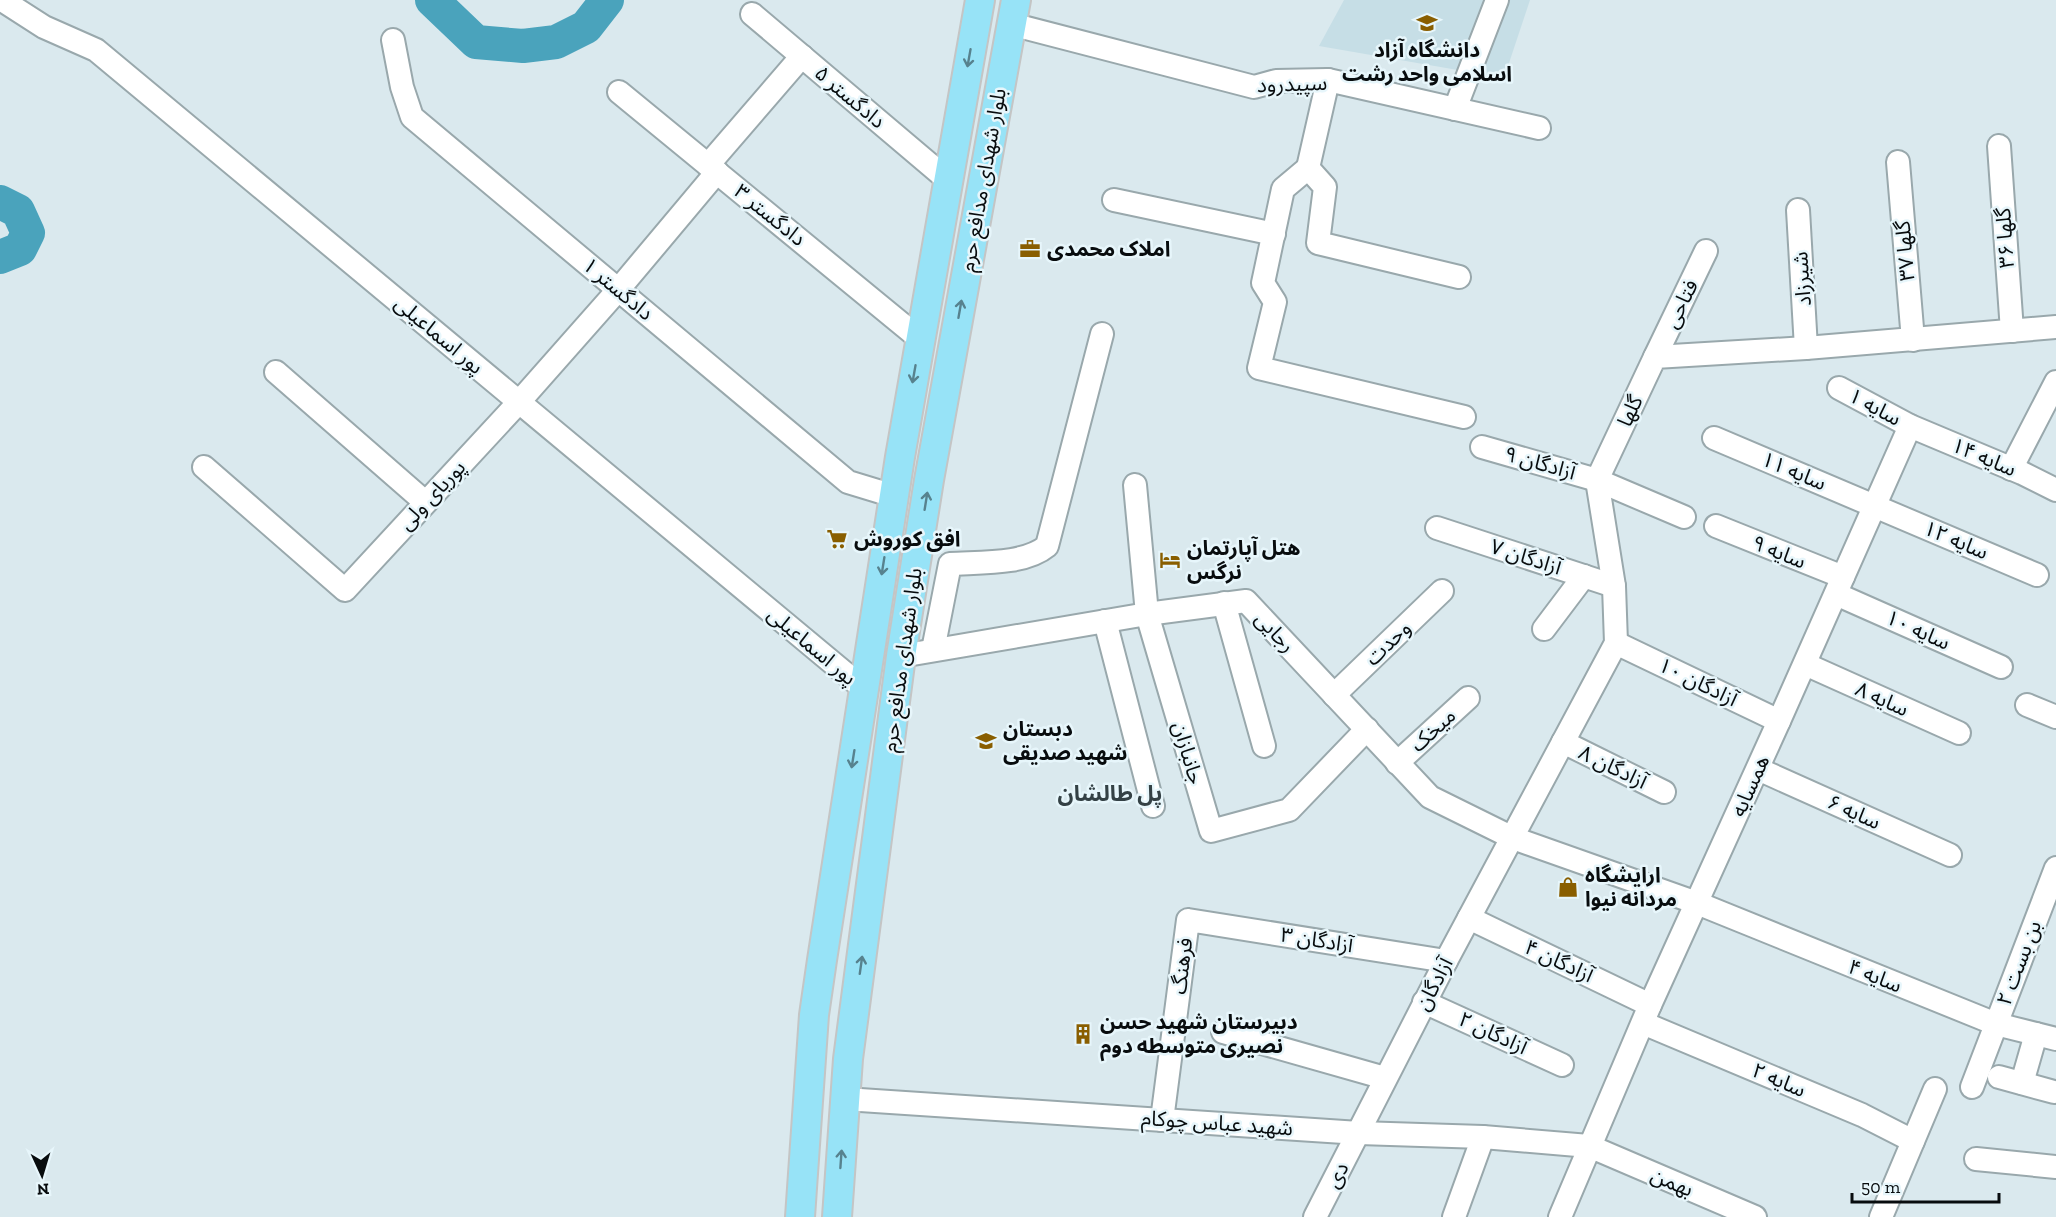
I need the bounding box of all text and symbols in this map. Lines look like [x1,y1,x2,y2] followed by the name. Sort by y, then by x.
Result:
[1415,11,1439,35] school or university icon: دانشگاه آزاد اسلامی واحد رشت
[1342,37,1512,86] place label: دانشگاه آزاد اسلامی واحد رشت
[964,47,975,67] one-way arrow
[810,60,891,133] street label: دادگستر ۵
[1256,70,1328,98] street label: سپیدرود
[954,86,1015,274] street label: بلوار شهدای مدافع حرم
[730,178,811,251] street label: دادگستر ۳
[1990,207,2019,269] street label: گلها ۳۶
[1889,219,1920,282] street label: گلها ۳۷
[1047,236,1171,261] place label: املاک محمدی
[1018,237,1042,261] office icon: املاک محمدی
[1787,251,1816,307] street label: شیرزاد
[578,252,659,325] street label: دادگستر ۱
[1658,275,1703,332] street label: فتاحی
[389,290,489,380] street label: پور اسماعیلی
[955,300,966,320] one-way arrow
[908,363,919,383] one-way arrow
[1845,382,1906,431] street label: سایه ۱
[1612,391,1648,430] street label: گلها
[1948,432,2020,481] street label: سایه ۱۴
[1502,440,1580,485] street label: آزادگان ۹
[1758,446,1830,495] street label: سایه ۱۱
[393,454,471,536] street label: پوریای ولی
[920,492,931,512] one-way arrow
[1920,515,1992,564] street label: سایه ۱۲
[854,526,961,552] place label: افق کوروش
[825,527,849,551] supermarket icon: افق کوروش
[1749,529,1810,574] street label: سایه ۹
[1488,533,1566,580] street label: آزادگان ۷
[1187,535,1300,584] place label: هتل آپارتمان نرگس
[1158,548,1182,572] hotel icon: هتل آپارتمان نرگس
[877,556,888,576] one-way arrow
[876,566,931,754] street label: بلوار شهدای مدافع حرم
[762,601,862,691] street label: پور اسماعیلی
[1882,604,1954,655] street label: سایه ۱۰
[1250,606,1301,657] street label: رجایی
[1360,615,1416,670] street label: وحدت
[1655,652,1743,712] street label: آزادگان ۱۰
[1852,676,1913,721] street label: سایه ۸
[1405,703,1460,757] street label: میخک
[1003,716,1127,765] place label: دبستان شهید صدیقی
[1168,719,1209,787] street label: جانبازان
[974,729,998,753] school or university icon: دبستان شهید صدیقی
[1575,739,1652,794] street label: آزادگان ۸
[848,749,859,768] one-way arrow
[1725,751,1774,820] street label: همسایه
[1058,780,1162,808] district label: پل طالشان
[1824,789,1885,834] street label: سایه ۶
[1585,862,1677,911] place label: ارایشگاه مردانه نیوا
[1556,875,1580,899] shop icon: ارایشگاه مردانه نیوا
[1991,917,2046,1009] street label: بن بست ۲
[1279,921,1356,958] street label: آزادگان ۳
[1521,934,1598,988] street label: آزادگان ۴
[1166,936,1197,996] street label: فرهنگ
[1409,952,1458,1014] street label: آزادگان
[1845,953,1906,998] street label: سایه ۴
[855,955,866,975] one-way arrow
[1455,1006,1532,1060] street label: آزادگان ۲
[1100,1009,1298,1062] place label: دبیرستان شهید حسن نصیری متوسطه دوم
[1071,1022,1095,1046] building icon: دبیرستان شهید حسن نصیری متوسطه دوم
[1749,1057,1810,1102] street label: سایه ۲
[1140,1105,1294,1144] street label: شهید عباس چوکام
[12,1145,72,1205] north arrow
[835,1149,846,1169] one-way arrow
[1319,1157,1354,1192] street label: دی
[1647,1161,1697,1202] street label: بهمن
[1852,1166,1999,1204] scale bar
[1861,1176,1901,1198] text: 50 m
[36,1180,50,1199] text: N

